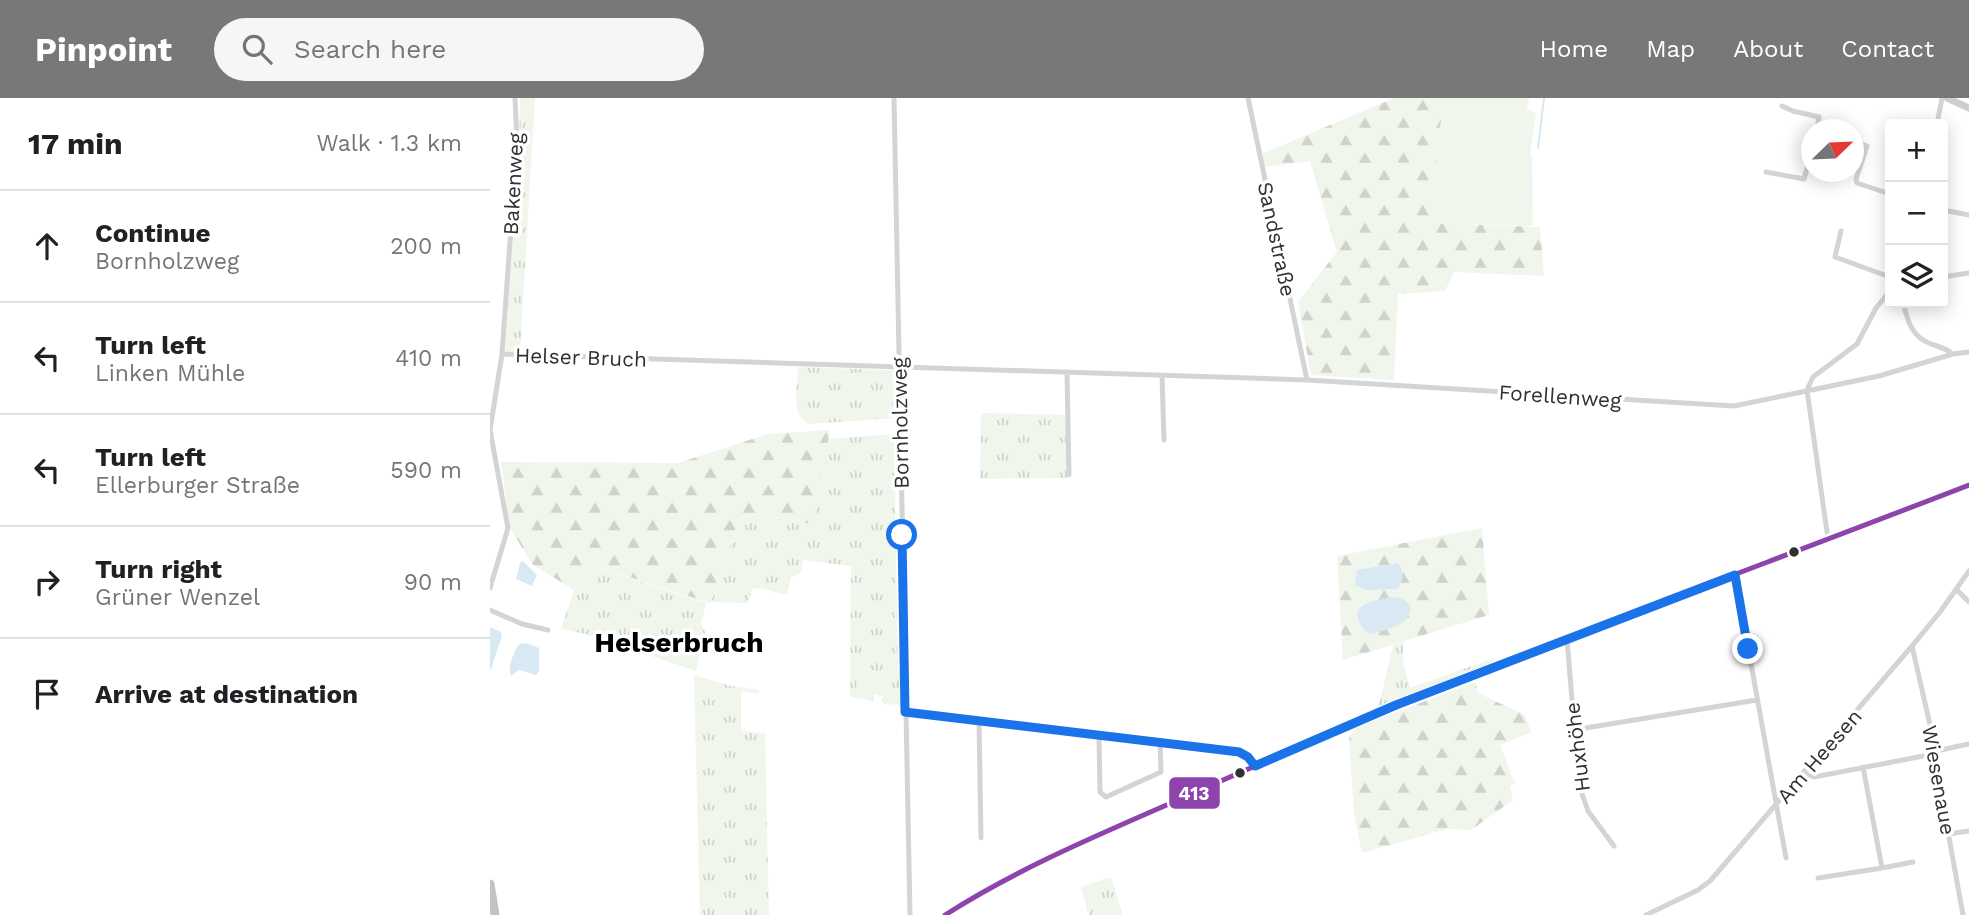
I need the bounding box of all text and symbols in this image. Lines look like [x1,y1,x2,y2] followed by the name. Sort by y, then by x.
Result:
[214,18,704,81] search box
[35,30,172,69] text: Pinpoint
[238,30,276,68] icon: search
[294,34,446,64] text: Search here
[1540,35,1608,63] text: Home
[1646,35,1695,63] text: Map
[1733,35,1803,63] text: About
[1841,35,1934,63] text: Contact
[1801,119,1864,182] north arrow
[1885,119,1948,308] map controls
[1885,119,1948,182] button: +
[28,126,123,161] text: 17 min
[317,130,462,157] text: Walk · 1.3 km
[498,131,528,236] street label: Bakenweg
[1253,179,1301,299] street label: Sandstraße
[1885,182,1948,245] button: −
[95,218,211,248] text: Continue
[28,227,66,265] icon: ahead
[390,233,462,260] text: 200 m
[1885,245,1948,308] button: layers
[95,248,239,275] text: Bornholzweg
[95,330,206,360] text: Turn left
[28,339,66,377] icon: left
[514,342,648,372] street label: Helser Bruch
[395,345,462,372] text: 410 m
[886,356,914,489] street label: Bornholzweg
[95,360,245,387] text: Linken Mühle
[1498,379,1623,413] street label: Forellenweg
[95,442,206,472] text: Turn left
[28,451,66,489] icon: left
[390,457,462,484] text: 590 m
[95,472,300,499] text: Ellerburger Straße
[886,519,917,550] route start
[1787,545,1801,559] unlabelled marker
[95,554,222,584] text: Turn right
[28,563,66,601] icon: right
[404,569,462,596] text: 90 m
[95,584,260,611] text: Grüner Wenzel
[594,626,764,659] district label: Helserbruch
[1732,633,1763,664] route end
[28,675,66,713] icon: arrive
[95,679,358,709] text: Arrive at destination
[1559,701,1595,793] street label: Huxhöhe
[1771,704,1867,808] street label: Am Heesen
[1917,723,1961,837] street label: Wiesenaue
[1233,766,1247,780] unlabelled marker
[1168,776,1221,810] line badge: 413
[1178,782,1210,805] text: 413

